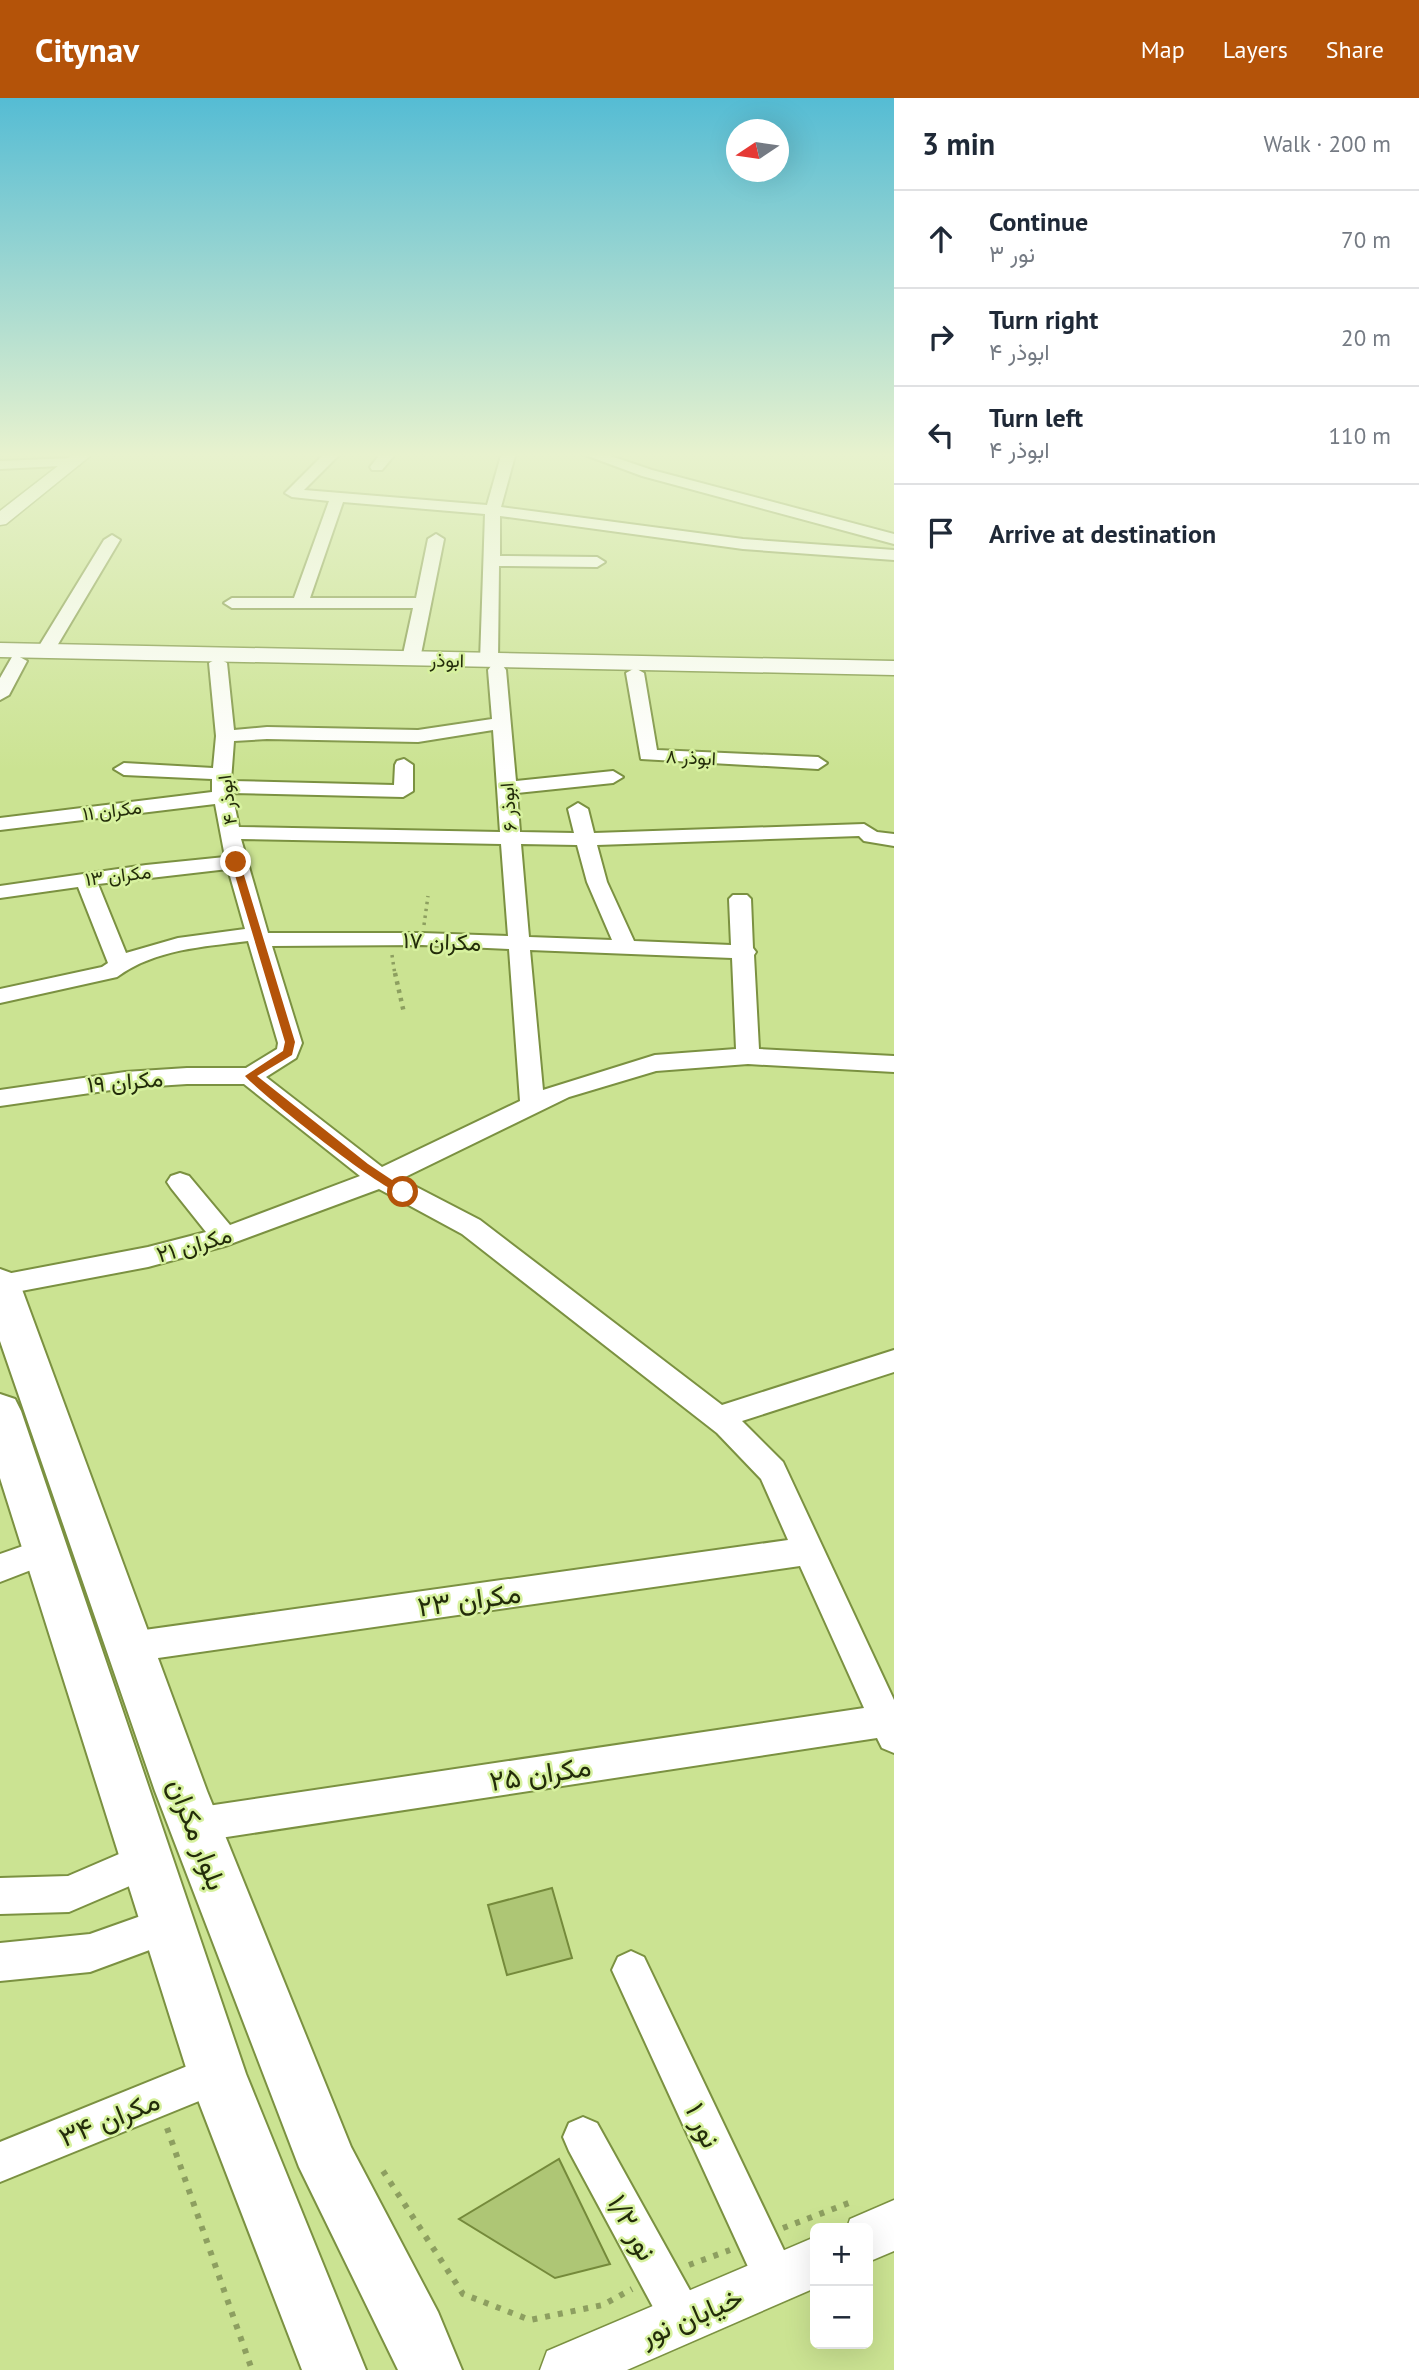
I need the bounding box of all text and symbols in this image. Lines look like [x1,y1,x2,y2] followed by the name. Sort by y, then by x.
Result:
[35,28,139,71] text: Citynav
[1141,34,1185,65] text: Map
[1223,34,1288,65] text: Layers
[1326,34,1384,65] text: Share
[726,119,789,182] north arrow
[922,124,995,163] text: 3 min
[1264,129,1391,158] text: Walk · 200 m
[989,205,1088,238] text: Continue
[922,220,960,258] icon: ahead
[1341,225,1391,254] text: 70 m
[989,239,1035,268] text: نور ۳
[989,303,1098,336] text: Turn right
[922,318,960,356] icon: right
[1341,323,1391,352] text: 20 m
[989,337,1050,366] text: ابوذر ۴
[989,401,1083,434] text: Turn left
[922,416,960,454] icon: left
[1329,421,1391,450] text: 110 m
[989,435,1050,464] text: ابوذر ۴
[922,514,960,552] icon: arrive
[989,517,1216,550] text: Arrive at destination
[429,648,464,672] street label: ابوذر
[665,744,717,770] street label: ابوذر ۸
[212,774,242,826] street label: ابوذر ۴
[494,782,522,832] street label: ابوذر ۶
[81,794,143,826] street label: مکران ۱۱
[220,846,251,877] route end
[84,859,152,891] street label: مکران ۱۳
[402,925,482,958] street label: مکران ۱۷
[86,1063,164,1100] street label: مکران ۱۹
[387,1176,418,1207] route start
[153,1219,235,1270] street label: مکران ۲۱
[415,1573,523,1625] street label: مکران ۲۳
[487,1747,593,1799] street label: مکران ۲۵
[160,1773,236,1895] street label: بلوار مکران
[53,2081,165,2155] street label: مکران ۳۴
[678,2097,730,2153] street label: نور ۱
[600,2187,666,2267] street label: نور ۱/۲
[810,2223,873,2349] map controls
[810,2223,873,2286] button: +
[633,2278,748,2355] street label: خیابان نور
[810,2286,873,2349] button: −

